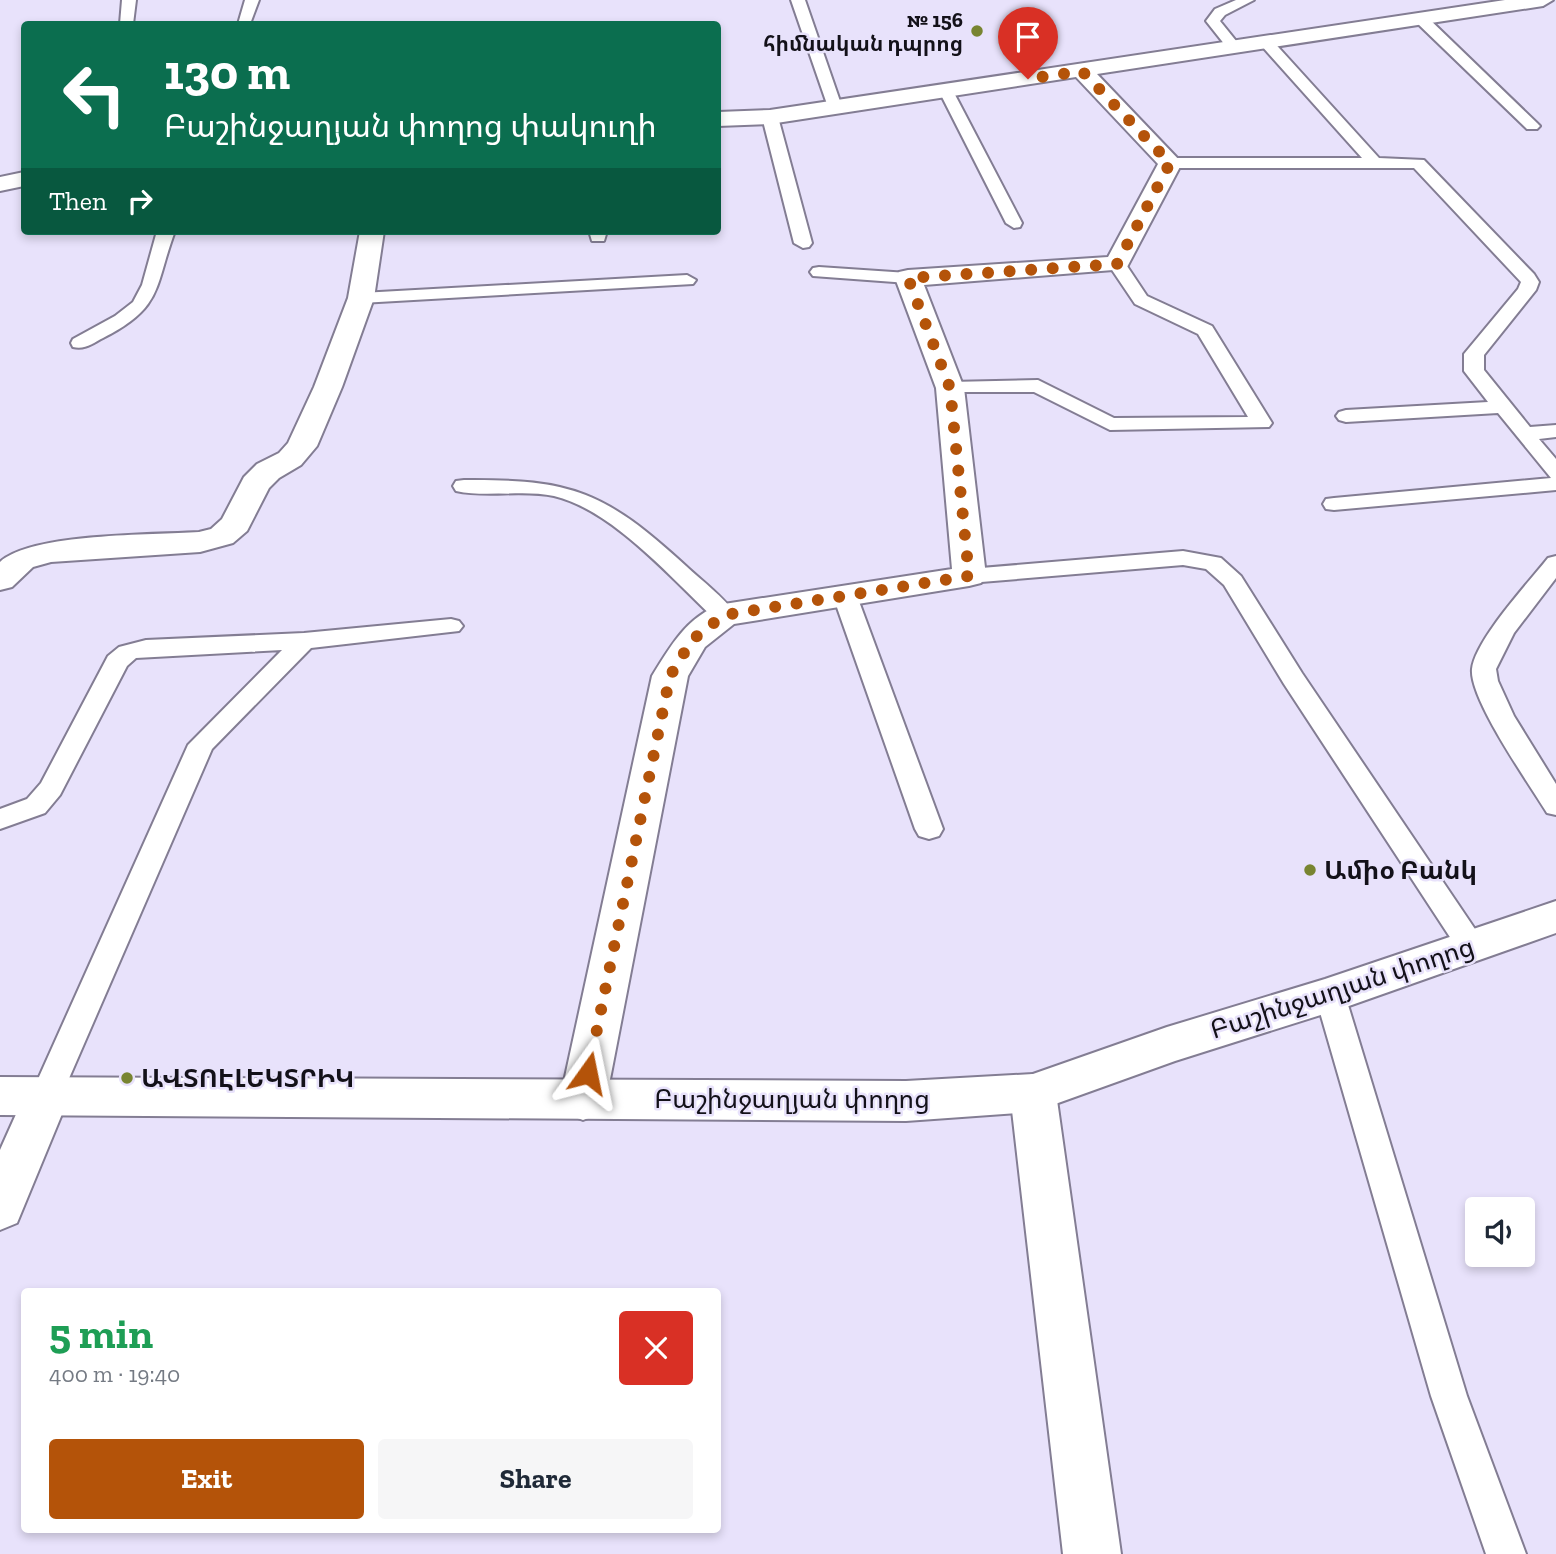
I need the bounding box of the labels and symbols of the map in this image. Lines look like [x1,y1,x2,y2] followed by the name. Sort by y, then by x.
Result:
[763,7,963,56] place label: № 156 հիմնական դպրոց
[998,7,1058,79] pin
[969,23,985,39] marker: № 156 հիմնական դպրոց
[1324,854,1477,886] place label: Ամիօ Բանկ
[1302,862,1318,878] marker: Ամիօ Բանկ
[1206,930,1478,1046] street label: Բաշինջաղյան փողոց
[551,1036,625,1110] position arrow
[141,1062,354,1094] place label: ԱՎՏՈԷԼԵԿՏՐԻԿ
[119,1070,135,1086] marker: ԱՎՏՈԷԼԵԿՏՐԻԿ
[654,1083,930,1115] street label: Բաշինջաղյան փողոց

